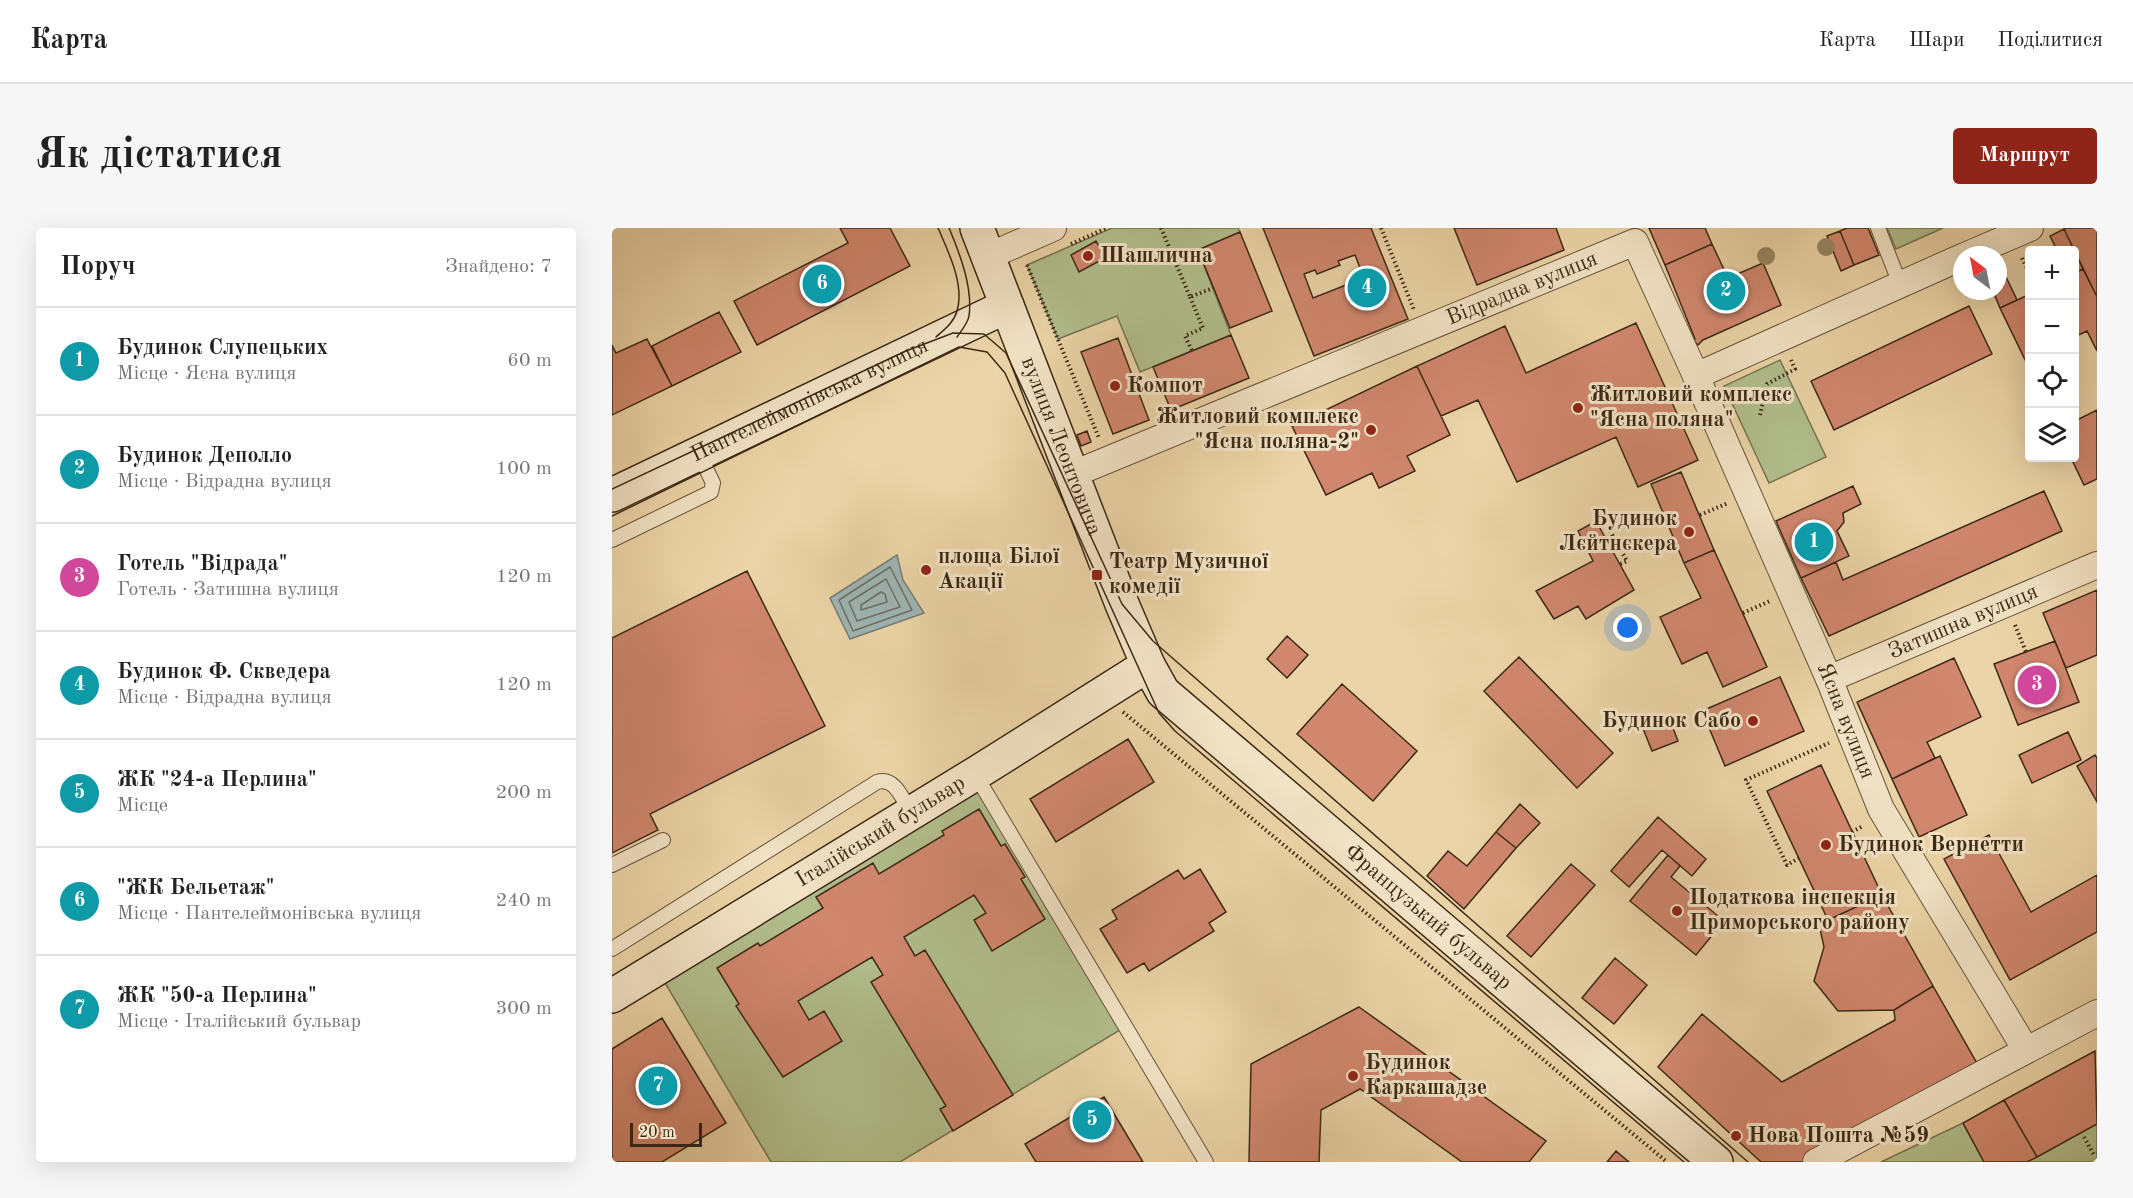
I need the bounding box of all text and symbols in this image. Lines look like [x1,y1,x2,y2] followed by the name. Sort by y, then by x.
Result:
[30,27,108,55] text: Карта
[1819,30,1876,51] text: Карта
[1909,30,1964,51] text: Шари
[1997,30,2103,51] text: Поділитися
[1953,128,2097,184] button: Маршрут
[36,135,283,177] text: Як дістатися
[1100,245,1213,267] place label: Шашлична
[1953,246,2007,300] north arrow
[2025,246,2079,462] map controls
[2025,246,2079,300] button: +
[1443,248,1601,330] street label: Відрадна вулиця
[1081,249,1095,263] marker: Шашлична
[60,254,136,280] text: Поруч
[445,257,552,277] text: Знайдено: 7
[802,262,842,306] pin: 6
[1348,266,1386,310] pin: 4
[1706,268,1746,314] pin: 2
[2025,300,2079,354] button: −
[687,334,932,467] street label: Пантелеймонівська вулиця
[117,337,328,359] text: Будинок Слупецьких
[74,351,85,371] text: 1
[507,351,552,371] text: 60 m
[1017,354,1106,539] street label: вулиця Леонтовича
[2025,354,2079,408] button: locate
[117,364,296,384] text: Місце · Ясна вулиця
[1127,375,1203,397] place label: Компот
[1108,379,1122,393] marker: Компот
[1590,384,1792,431] place label: Житловий комплекс "Ясна поляна"
[1571,401,1585,415] marker: Житловий комплекс "Ясна поляна"
[1157,406,1359,453] place label: Житловий комплекс "Ясна поляна-2"
[2025,408,2079,462] button: layers
[1364,423,1378,437] marker: Житловий комплекс "Ясна поляна-2"
[117,445,292,467] text: Будинок Деполло
[74,459,85,479] text: 2
[496,459,552,479] text: 100 m
[117,472,332,492] text: Місце · Відрадна вулиця
[1559,508,1677,555] place label: Будинок Лєйтнєкера
[1794,520,1834,564] pin: 1
[1682,525,1696,539] marker: Будинок Лєйтнєкера
[938,546,1060,593] place label: площа Білої Акації
[1109,551,1269,598] place label: Театр Музичної комедії
[117,553,287,575] text: Готель "Відрада"
[919,563,933,577] marker: площа Білої Акації
[74,567,85,587] text: 3
[496,567,552,587] text: 120 m
[1090,568,1104,582] marker: Театр Музичної комедії
[117,580,339,600] text: Готель · Затишна вулиця
[1885,580,2041,663] street label: Затишна вулиця
[1613,613,1642,642] your location
[1812,660,1879,782] street label: Ясна вулиця
[117,661,331,683] text: Будинок Ф. Скведера
[2018,662,2056,708] pin: 3
[74,675,85,695] text: 4
[496,675,552,695] text: 120 m
[117,688,332,708] text: Місце · Відрадна вулиця
[1602,710,1741,732] place label: Будинок Сабо
[1746,714,1760,728] marker: Будинок Сабо
[117,769,317,791] text: ЖК "24-а Перлина"
[792,772,969,892] street label: Італійський бульвар
[74,783,85,803] text: 5
[496,783,552,803] text: 200 m
[117,796,168,816] text: Місце
[1838,834,2024,856] place label: Будинок Вернетти
[1819,838,1833,852] marker: Будинок Вернетти
[1340,840,1516,994] street label: Французький бульвар
[117,877,275,899] text: "ЖК Бельетаж"
[1689,887,1910,934] place label: Податкова інспекція Приморського району
[74,891,85,911] text: 6
[496,891,552,911] text: 240 m
[117,904,421,924] text: Місце · Пантелеймонівська вулиця
[1670,904,1684,918] marker: Податкова інспекція Приморського району
[117,985,317,1007] text: ЖК "50-а Перлина"
[74,999,85,1019] text: 7
[496,999,552,1019] text: 300 m
[117,1012,361,1032] text: Місце · Італійський бульвар
[1365,1052,1487,1099] place label: Будинок Каркашадзе
[638,1064,678,1108] pin: 7
[1346,1069,1360,1083] marker: Будинок Каркашадзе
[1072,1098,1112,1142] pin: 5
[630,1120,702,1148] scale bar
[639,1125,675,1141] text: 20 m
[1748,1125,1929,1147] place label: Нова Пошта №59
[1729,1129,1743,1143] marker: Нова Пошта №59

